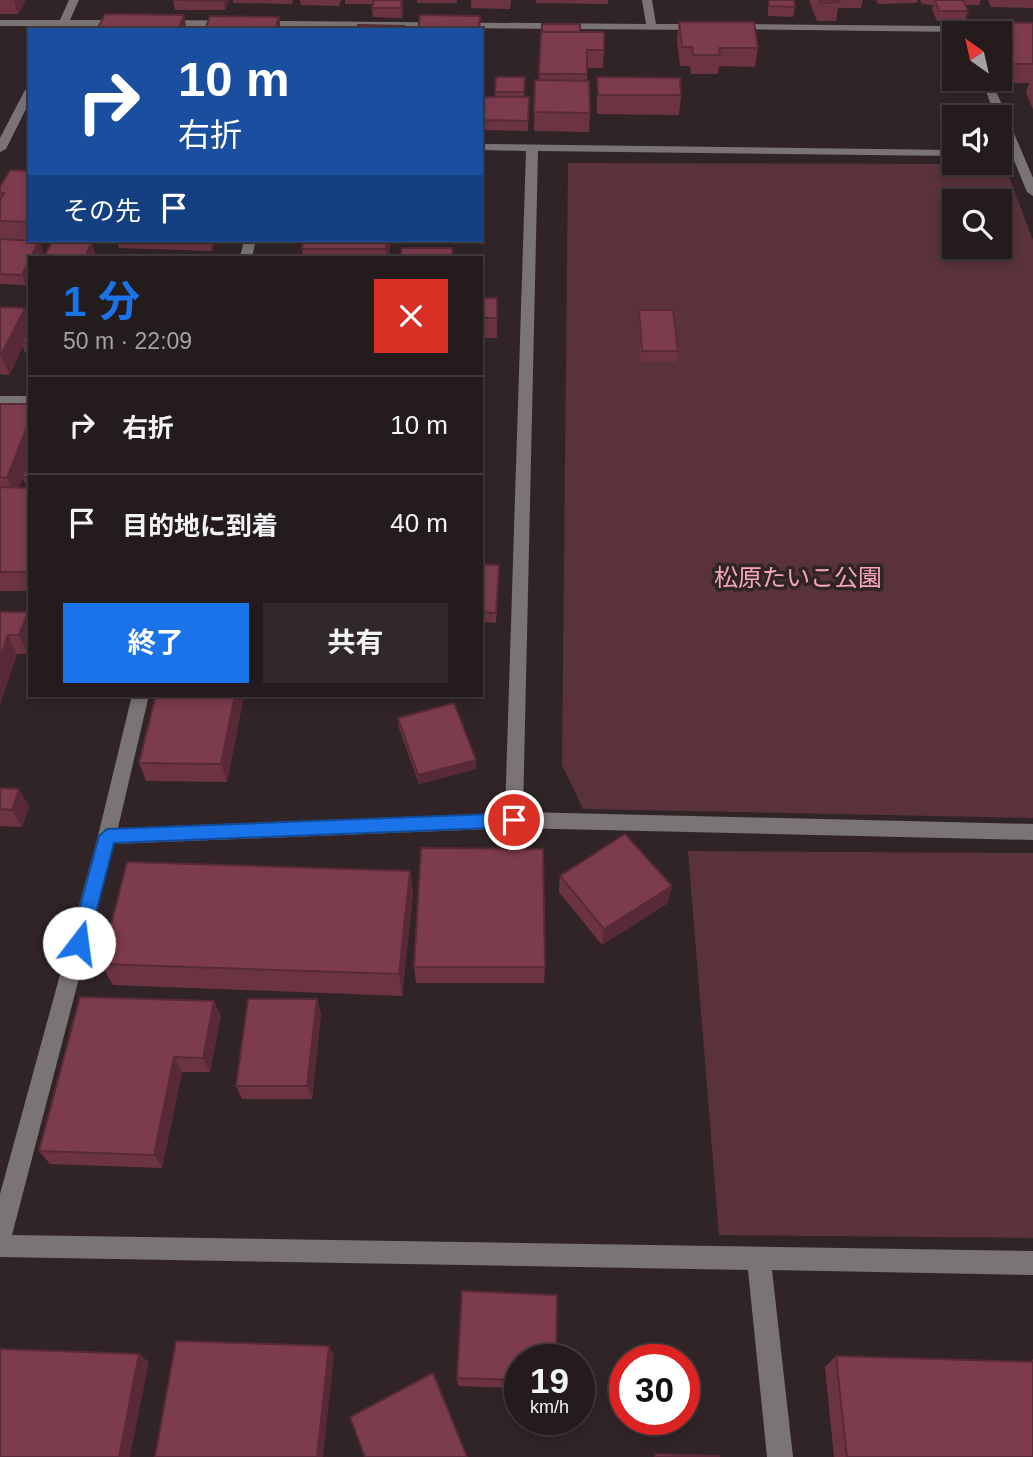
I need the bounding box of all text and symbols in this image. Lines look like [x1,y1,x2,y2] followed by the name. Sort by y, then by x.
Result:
[942,21,1012,91] north arrow
[942,21,1012,259] map controls
[178,52,290,106] text: 10 m
[63,56,154,147] icon: right
[942,105,1012,175] button: sound
[178,117,242,153] text: 右折
[155,189,193,227] icon: arrive
[942,189,1012,259] button: search
[63,196,141,226] text: その先
[63,278,140,325] text: 1 分
[374,279,448,353] button: close
[63,328,192,354] text: 50 m · 22:09
[63,406,101,444] icon: right
[390,410,448,440] text: 10 m
[122,413,174,443] text: 右折
[63,504,101,542] icon: arrive
[390,508,448,538] text: 40 m
[122,511,278,541] text: 目的地に到着
[714,564,882,591] park label: 松原たいこ公園
[63,603,249,683] button: 終了
[263,603,448,683] button: 共有
[484,790,544,850] pin
[495,801,533,839] icon: arrive
[42,906,116,980] position arrow
[609,1344,700,1435] speed limit sign: 30
[530,1361,569,1400] text: 19
[530,1397,569,1417] text: km/h

